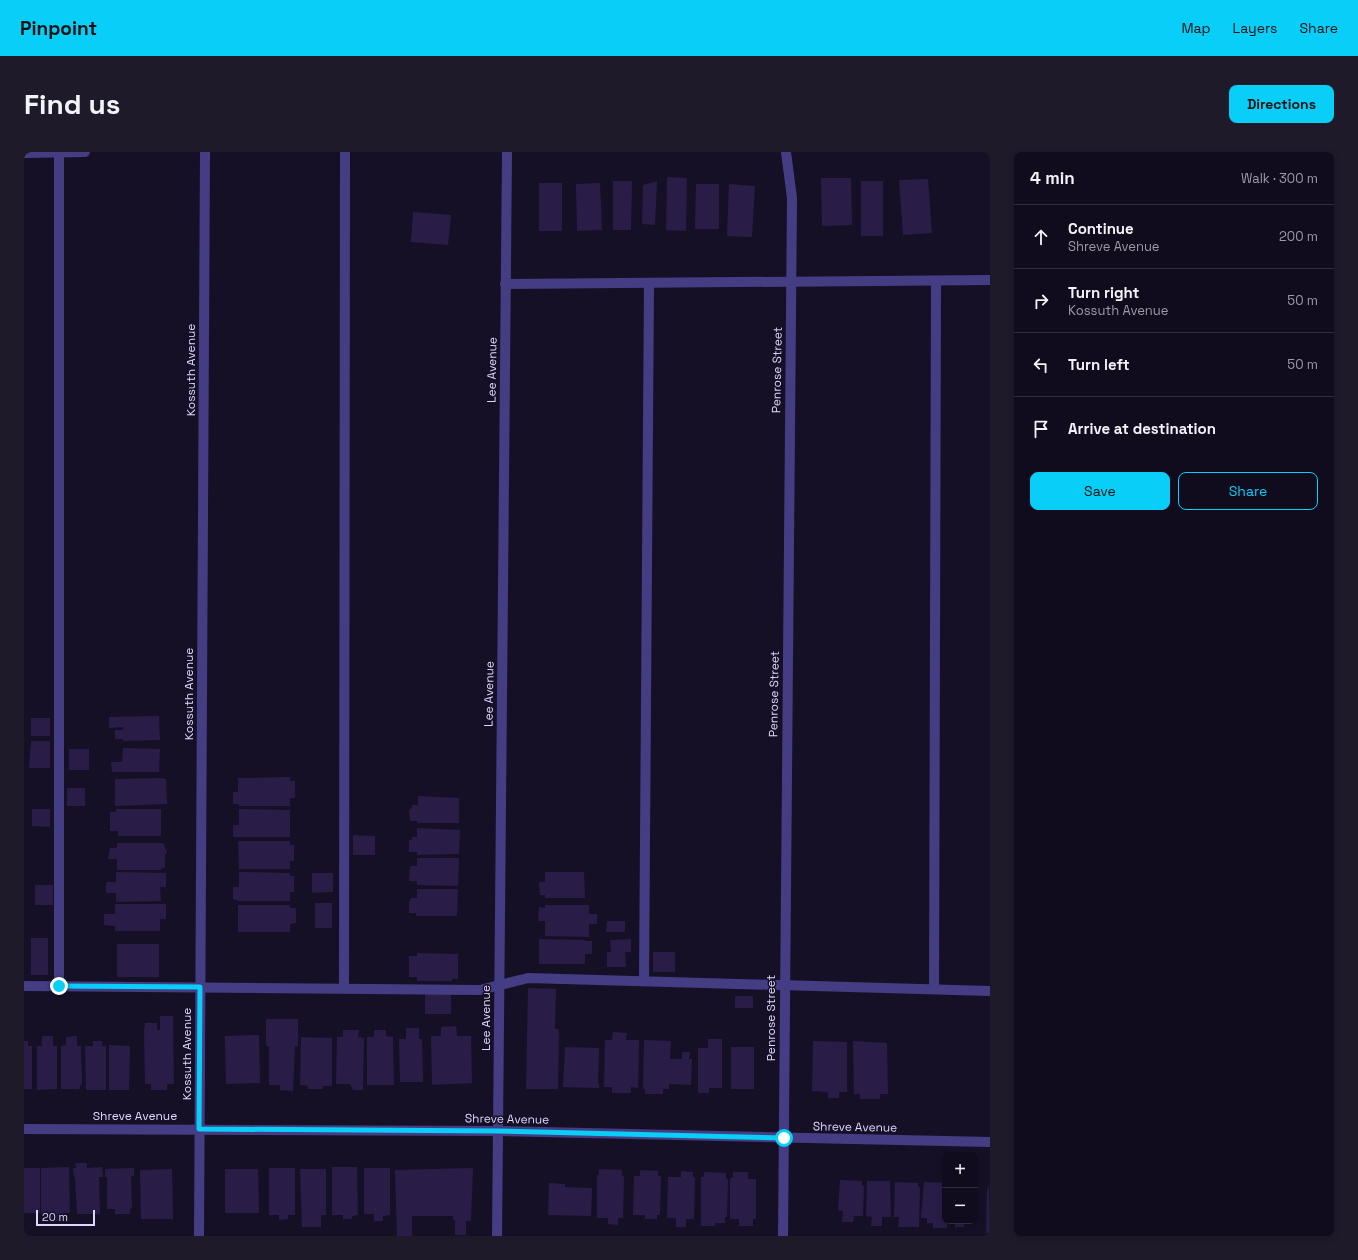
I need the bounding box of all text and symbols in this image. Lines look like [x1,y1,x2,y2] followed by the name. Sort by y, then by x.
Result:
[20,16,97,41] text: Pinpoint
[1181,19,1211,37] text: Map
[1233,19,1277,37] text: Layers
[1299,19,1338,37] text: Share
[1229,85,1334,123] button: Directions
[24,86,121,122] text: Find us
[1030,167,1075,189] text: 4 min
[1241,170,1318,187] text: Walk · 300 m
[1068,219,1134,238] text: Continue
[1030,226,1052,248] icon: ahead
[1279,228,1318,245] text: 200 m
[1068,238,1160,255] text: Shreve Avenue
[1068,283,1139,302] text: Turn right
[1030,290,1052,312] icon: right
[1287,292,1318,309] text: 50 m
[1068,302,1168,319] text: Kossuth Avenue
[183,324,199,416] street label: Kossuth Avenue
[768,327,786,413] street label: Penrose Street
[483,337,501,403] street label: Lee Avenue
[1030,354,1052,376] icon: left
[1068,355,1130,374] text: Turn left
[1287,356,1318,373] text: 50 m
[1030,418,1052,440] icon: arrive
[1068,419,1216,438] text: Arrive at destination
[1030,472,1170,510] button: Save
[1178,472,1318,510] button: Share
[181,648,197,740] street label: Kossuth Avenue
[765,651,783,737] street label: Penrose Street
[480,661,498,727] street label: Lee Avenue
[763,975,779,1061] street label: Penrose Street
[50,977,68,995] route end
[478,985,494,1051] street label: Lee Avenue
[179,1008,195,1100] street label: Kossuth Avenue
[93,1108,177,1124] street label: Shreve Avenue
[465,1110,549,1128] street label: Shreve Avenue
[813,1118,897,1136] street label: Shreve Avenue
[775,1129,793,1147] route start
[942,1152,978,1224] map controls
[942,1152,978,1188] button: +
[942,1188,978,1224] button: −
[36,1208,95,1227] scale bar
[42,1210,68,1224] text: 20 m

